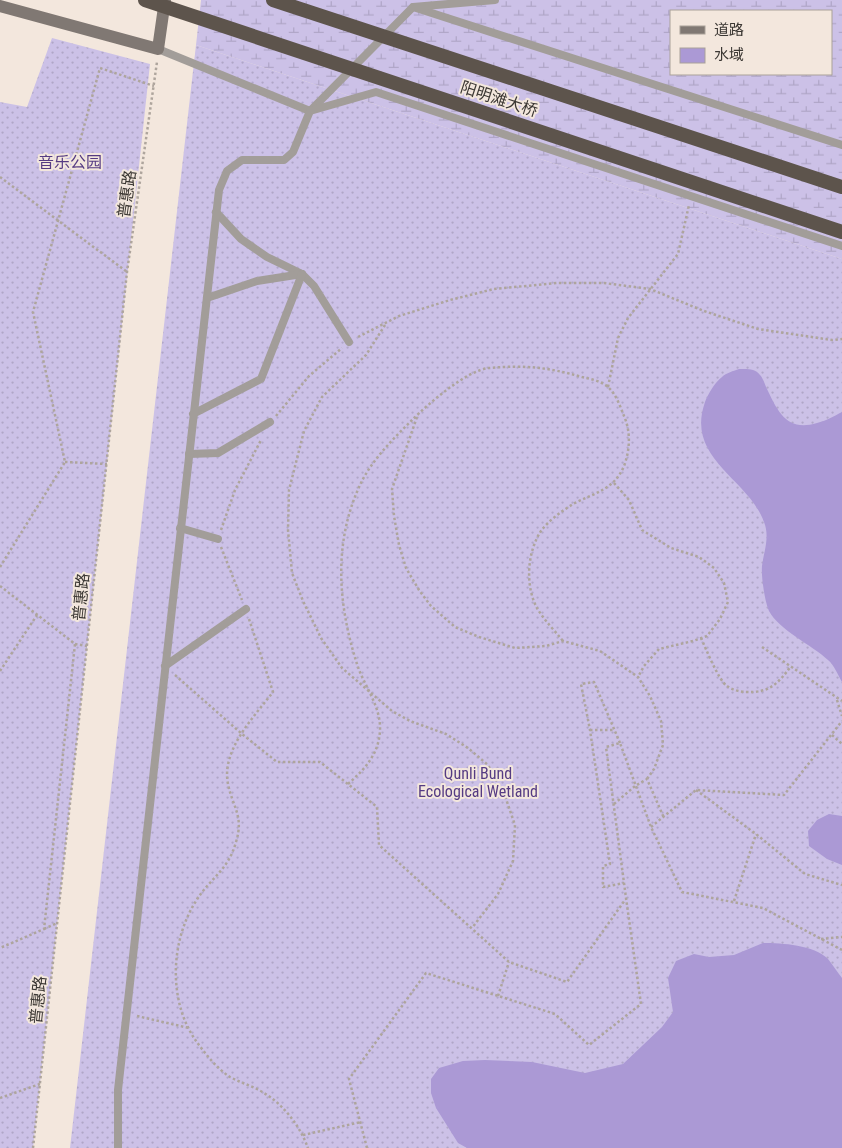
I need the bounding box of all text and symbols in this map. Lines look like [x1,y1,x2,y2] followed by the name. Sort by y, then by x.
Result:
[670,10,832,75] legend
[714,21,744,39] text: 道路
[714,46,744,64] text: 水域
[458,78,540,120] street label: 阳明滩大桥
[38,153,102,172] park label: 音乐公园
[114,169,140,219] street label: 普惠路
[69,572,93,622] street label: 普惠路
[418,764,538,801] park label: Qunli Bund Ecological Wetland
[26,975,50,1025] street label: 普惠路

